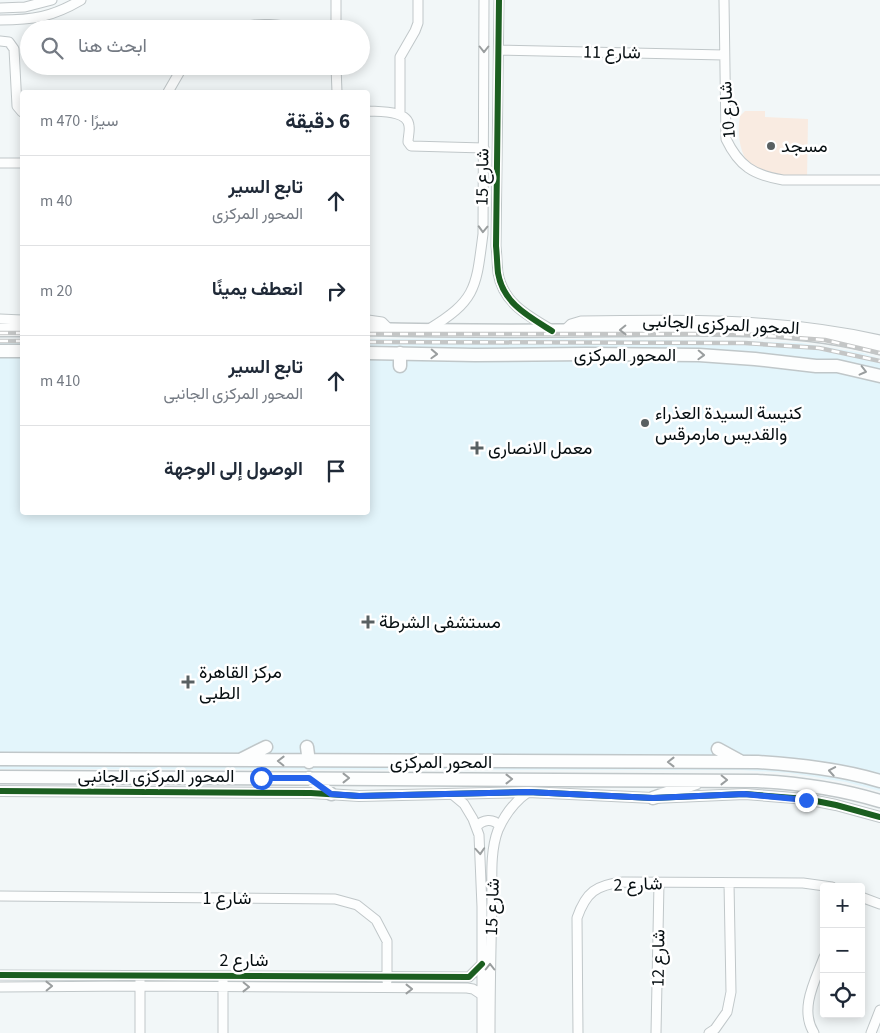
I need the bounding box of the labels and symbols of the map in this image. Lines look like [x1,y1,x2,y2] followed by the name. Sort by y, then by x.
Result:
[583,39,641,66] street label: شارع 11
[479,45,489,53] one-way arrow
[713,80,742,140] street label: شارع 10
[781,134,828,159] place label: مسجد
[765,140,777,152] marker: مسجد
[469,148,496,206] street label: شارع 15
[477,225,488,233] one-way arrow
[642,308,800,341] street label: المحور المركزى الجانبى
[619,325,626,335] one-way arrow
[574,343,676,368] street label: المحور المركزى
[430,349,438,360] one-way arrow
[697,350,705,361] one-way arrow
[858,365,867,376] one-way arrow
[655,401,802,447] place label: كنيسة السيدة العذراء والقديس مارمرقس
[639,417,651,429] marker: كنيسة السيدة العذراء والقديس مارمرقس
[488,436,592,461] place label: معمل الانصارى
[470,441,484,455] marker: معمل الانصارى
[379,610,501,635] place label: مستشفى الشرطة
[361,615,375,629] marker: مستشفى الشرطة
[199,660,282,706] place label: مركز القاهرة الطبى
[181,675,195,689] marker: مركز القاهرة الطبى
[390,750,492,775] street label: المحور المركزى
[276,756,284,767] one-way arrow
[666,757,674,767] one-way arrow
[78,764,234,789] street label: المحور المركزى الجانبى
[828,766,837,776] one-way arrow
[250,767,273,790] route start
[342,773,350,783] one-way arrow
[505,774,513,784] one-way arrow
[720,775,728,786] one-way arrow
[795,789,818,812] route end
[475,847,486,855] one-way arrow
[613,871,663,898] street label: شارع 2
[479,878,506,936] street label: شارع 15
[203,886,251,911] street label: شارع 1
[645,929,672,987] street label: شارع 12
[220,948,268,973] street label: شارع 2
[485,963,495,970] one-way arrow
[45,981,53,991] one-way arrow
[242,982,250,992] one-way arrow
[405,984,413,994] one-way arrow

